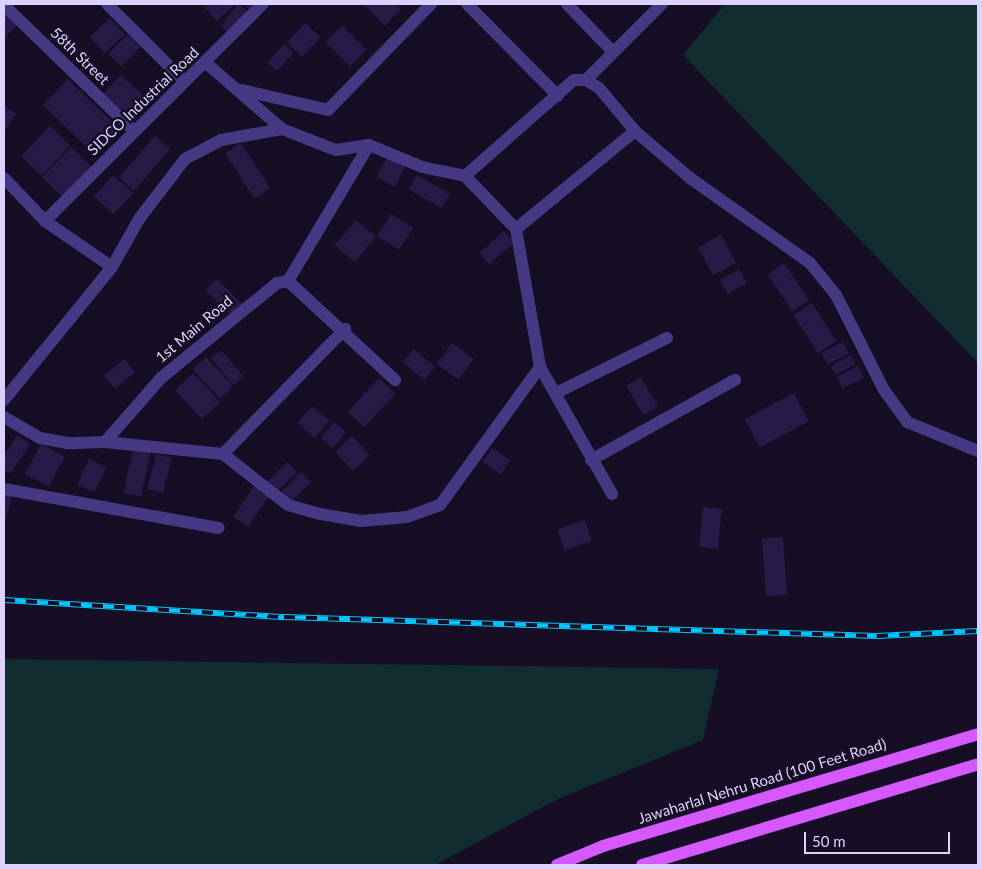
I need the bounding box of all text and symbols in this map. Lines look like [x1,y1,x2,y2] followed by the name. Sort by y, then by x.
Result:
[47,24,113,88] street label: 58th Street
[84,43,202,159] street label: SIDCO Industrial Road
[152,292,236,366] street label: 1st Main Road
[636,735,888,827] street label: Jawaharlal Nehru Road (100 Feet Road)
[807,822,953,854] scale bar
[812,832,846,850] text: 50 m

